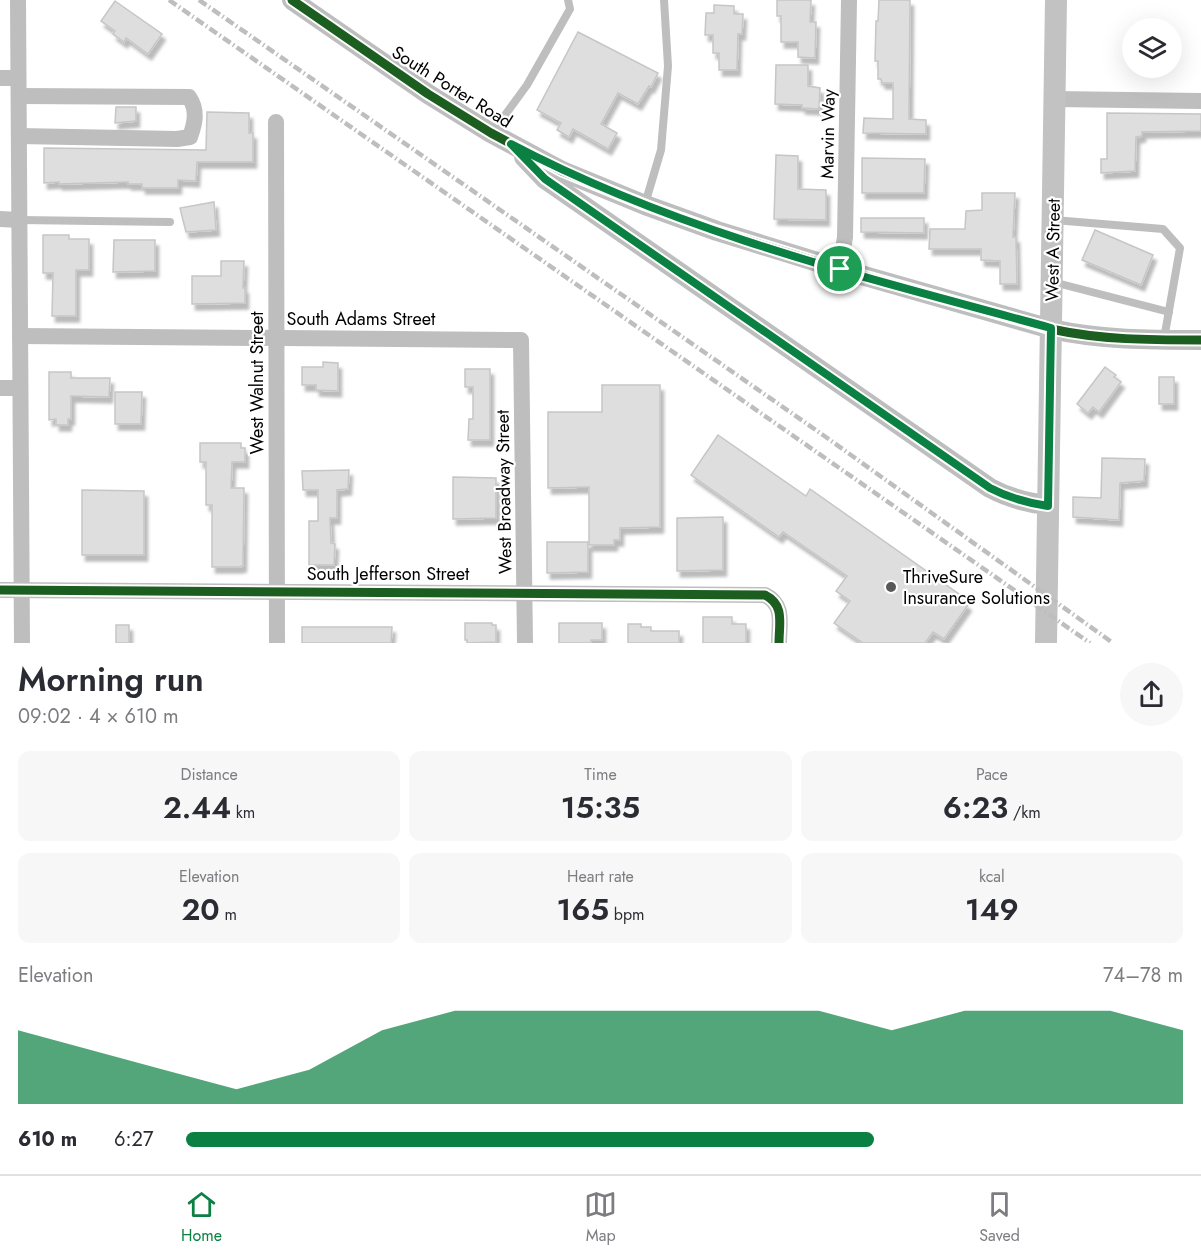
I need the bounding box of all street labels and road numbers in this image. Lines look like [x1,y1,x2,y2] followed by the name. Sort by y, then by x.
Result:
[387,40,517,134] street label: South Porter Road
[814,89,842,179] street label: Marvin Way
[1039,198,1067,302] street label: West A Street
[287,306,436,332] street label: South Adams Street
[244,311,270,455] street label: West Walnut Street
[490,409,518,574] street label: West Broadway Street
[307,561,470,587] street label: South Jefferson Street

